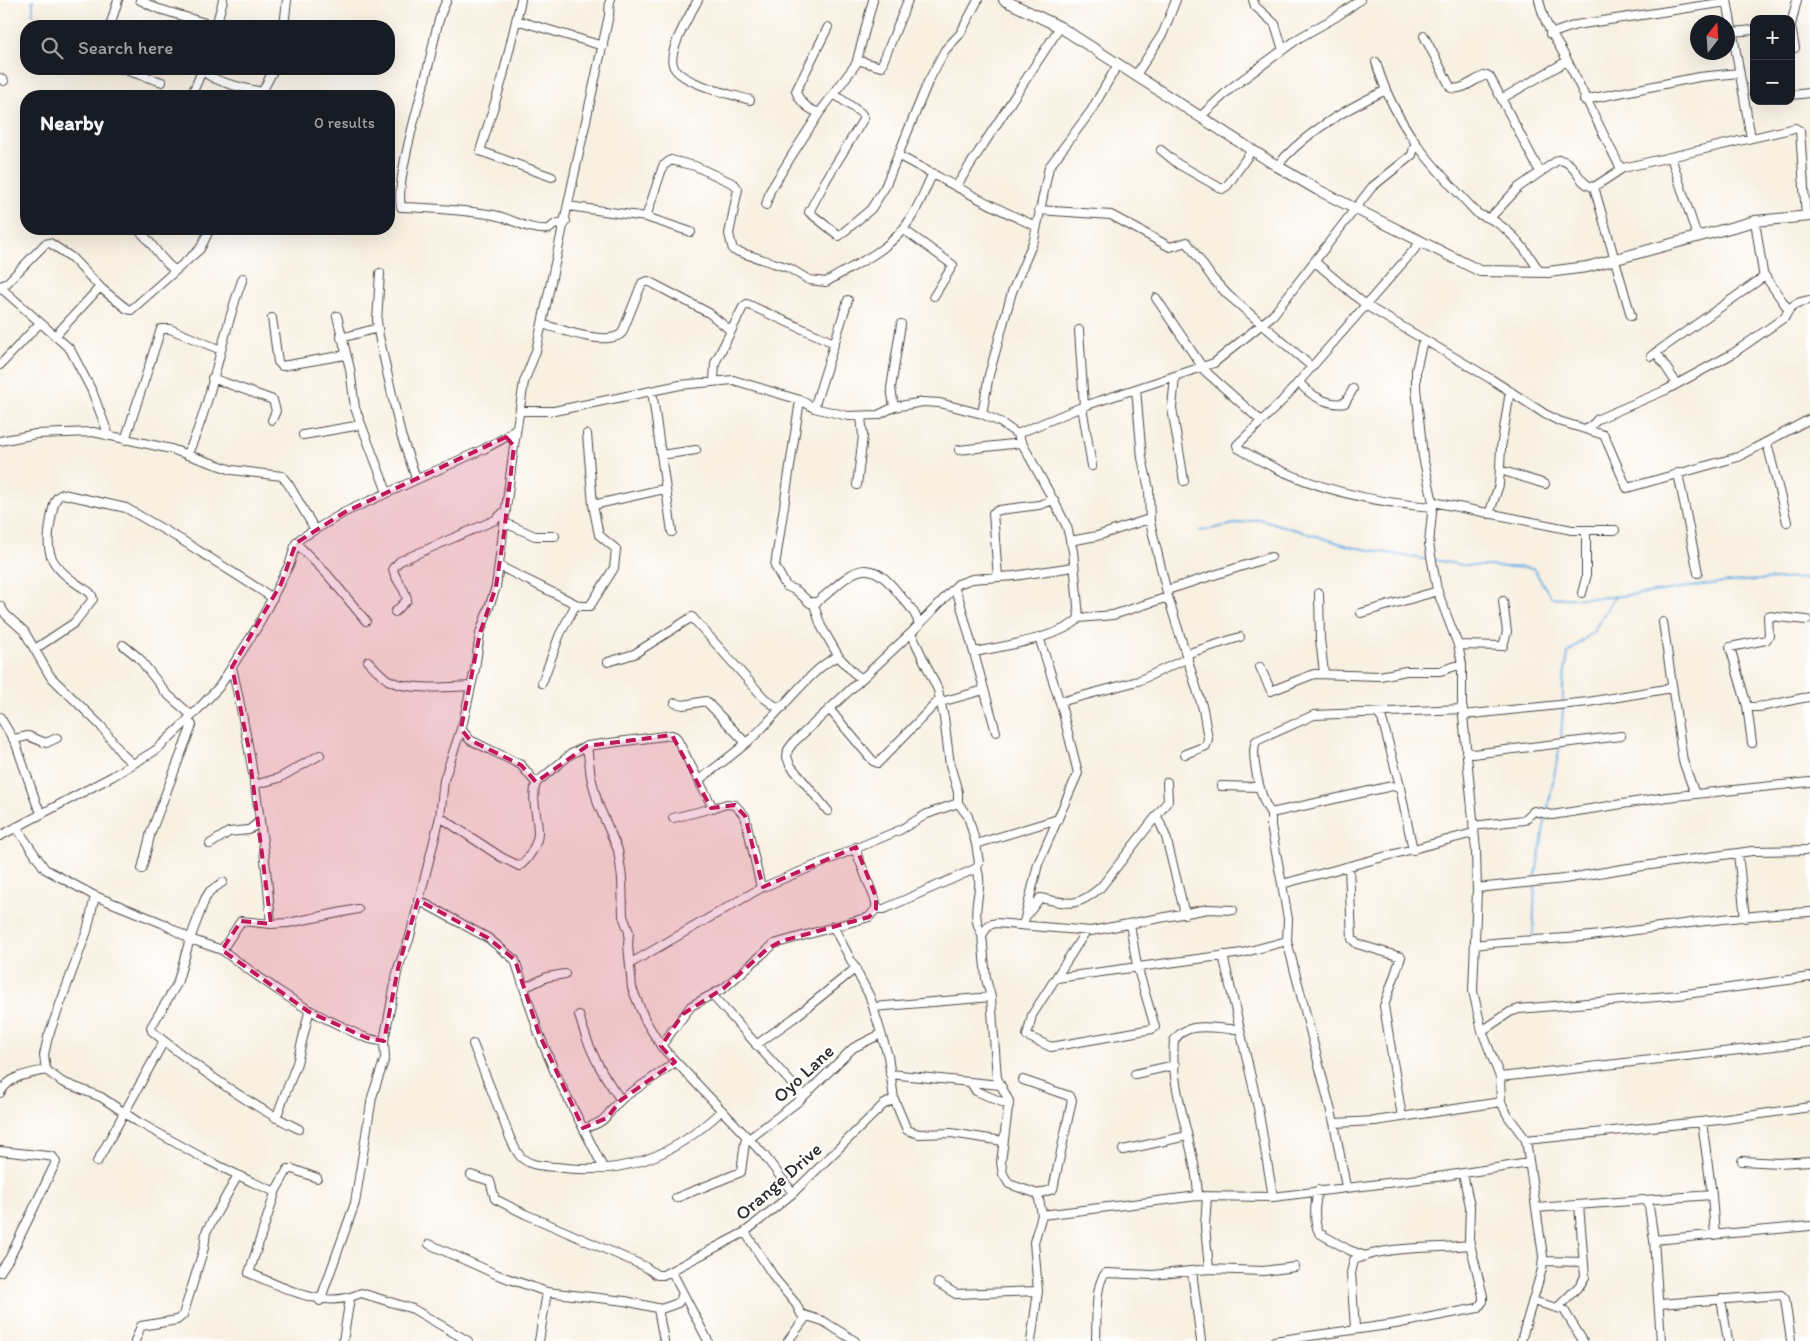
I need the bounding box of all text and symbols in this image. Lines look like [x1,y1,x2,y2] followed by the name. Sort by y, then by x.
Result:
[1690,15,1735,60] north arrow
[1750,15,1795,105] map controls
[1750,15,1795,60] button: +
[20,20,395,75] search box
[38,34,66,62] icon: search
[78,36,173,59] text: Search here
[1750,60,1795,105] button: −
[40,110,104,135] text: Nearby
[314,113,375,132] text: 0 results
[768,1039,839,1107] street label: Oyo Lane
[730,1138,826,1225] street label: Orange Drive

